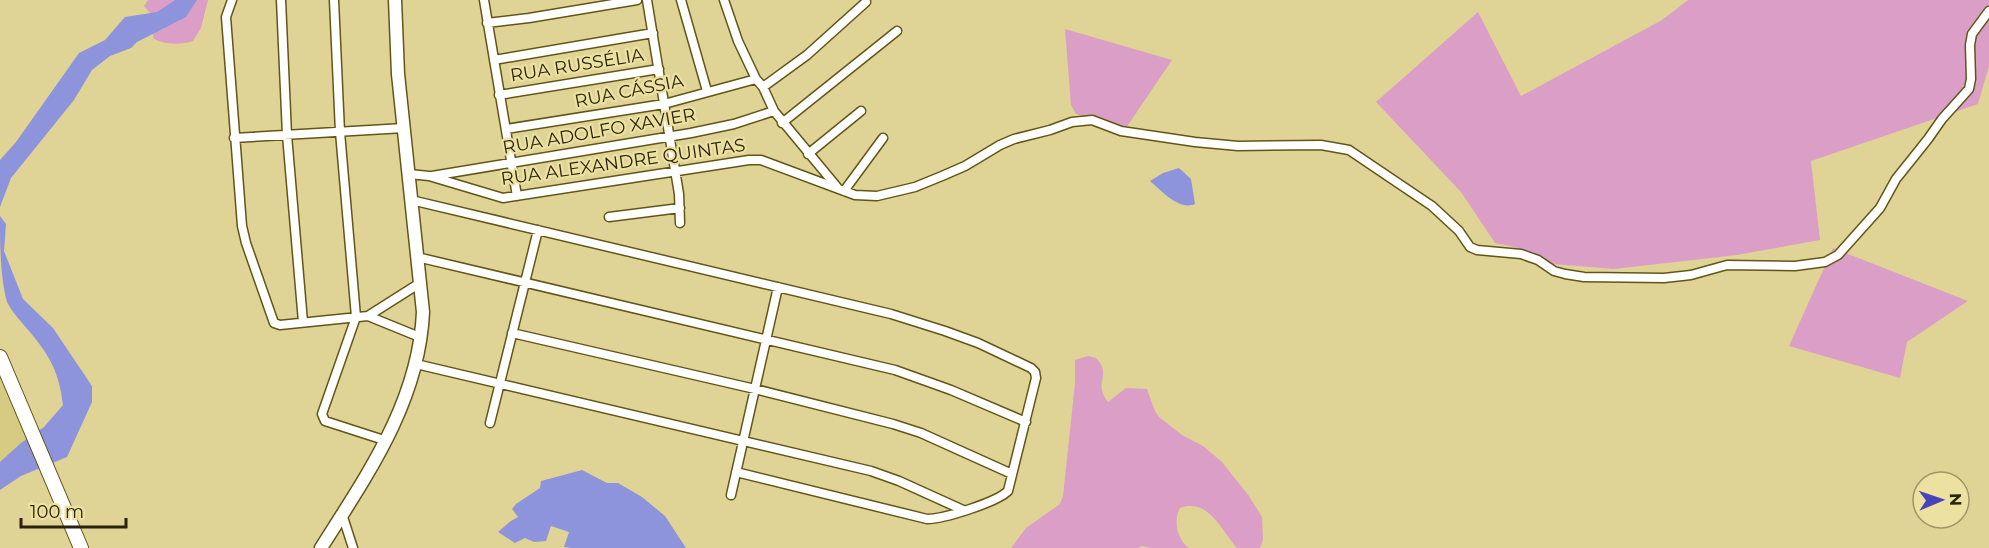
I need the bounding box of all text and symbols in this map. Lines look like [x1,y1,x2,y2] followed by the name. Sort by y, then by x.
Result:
[509,44,645,86] street label: RUA RUSSÉLIA
[573,70,685,112] street label: RUA CÁSSIA
[501,103,697,159] street label: RUA ADOLFO XAVIER
[499,134,747,190] street label: RUA ALEXANDRE QUINTAS
[1911,470,1971,530] north arrow
[21,491,126,529] scale bar
[1946,493,1965,506] text: N
[30,501,84,523] text: 100 m

